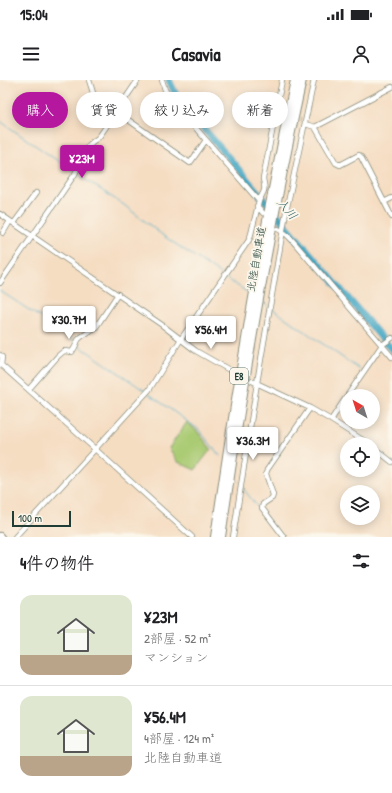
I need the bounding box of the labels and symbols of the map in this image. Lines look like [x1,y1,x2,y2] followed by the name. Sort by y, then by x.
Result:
[58,145,106,179] pin: ¥23M
[273,194,302,223] water label: 入川
[243,225,269,293] street label: 北陸自動車道
[36,306,102,340] pin: ¥30.7M
[178,316,244,350] pin: ¥56.4M
[230,368,248,384] road number: E8
[340,389,380,429] north arrow
[220,427,286,461] pin: ¥36.3M
[12,509,71,528] scale bar

